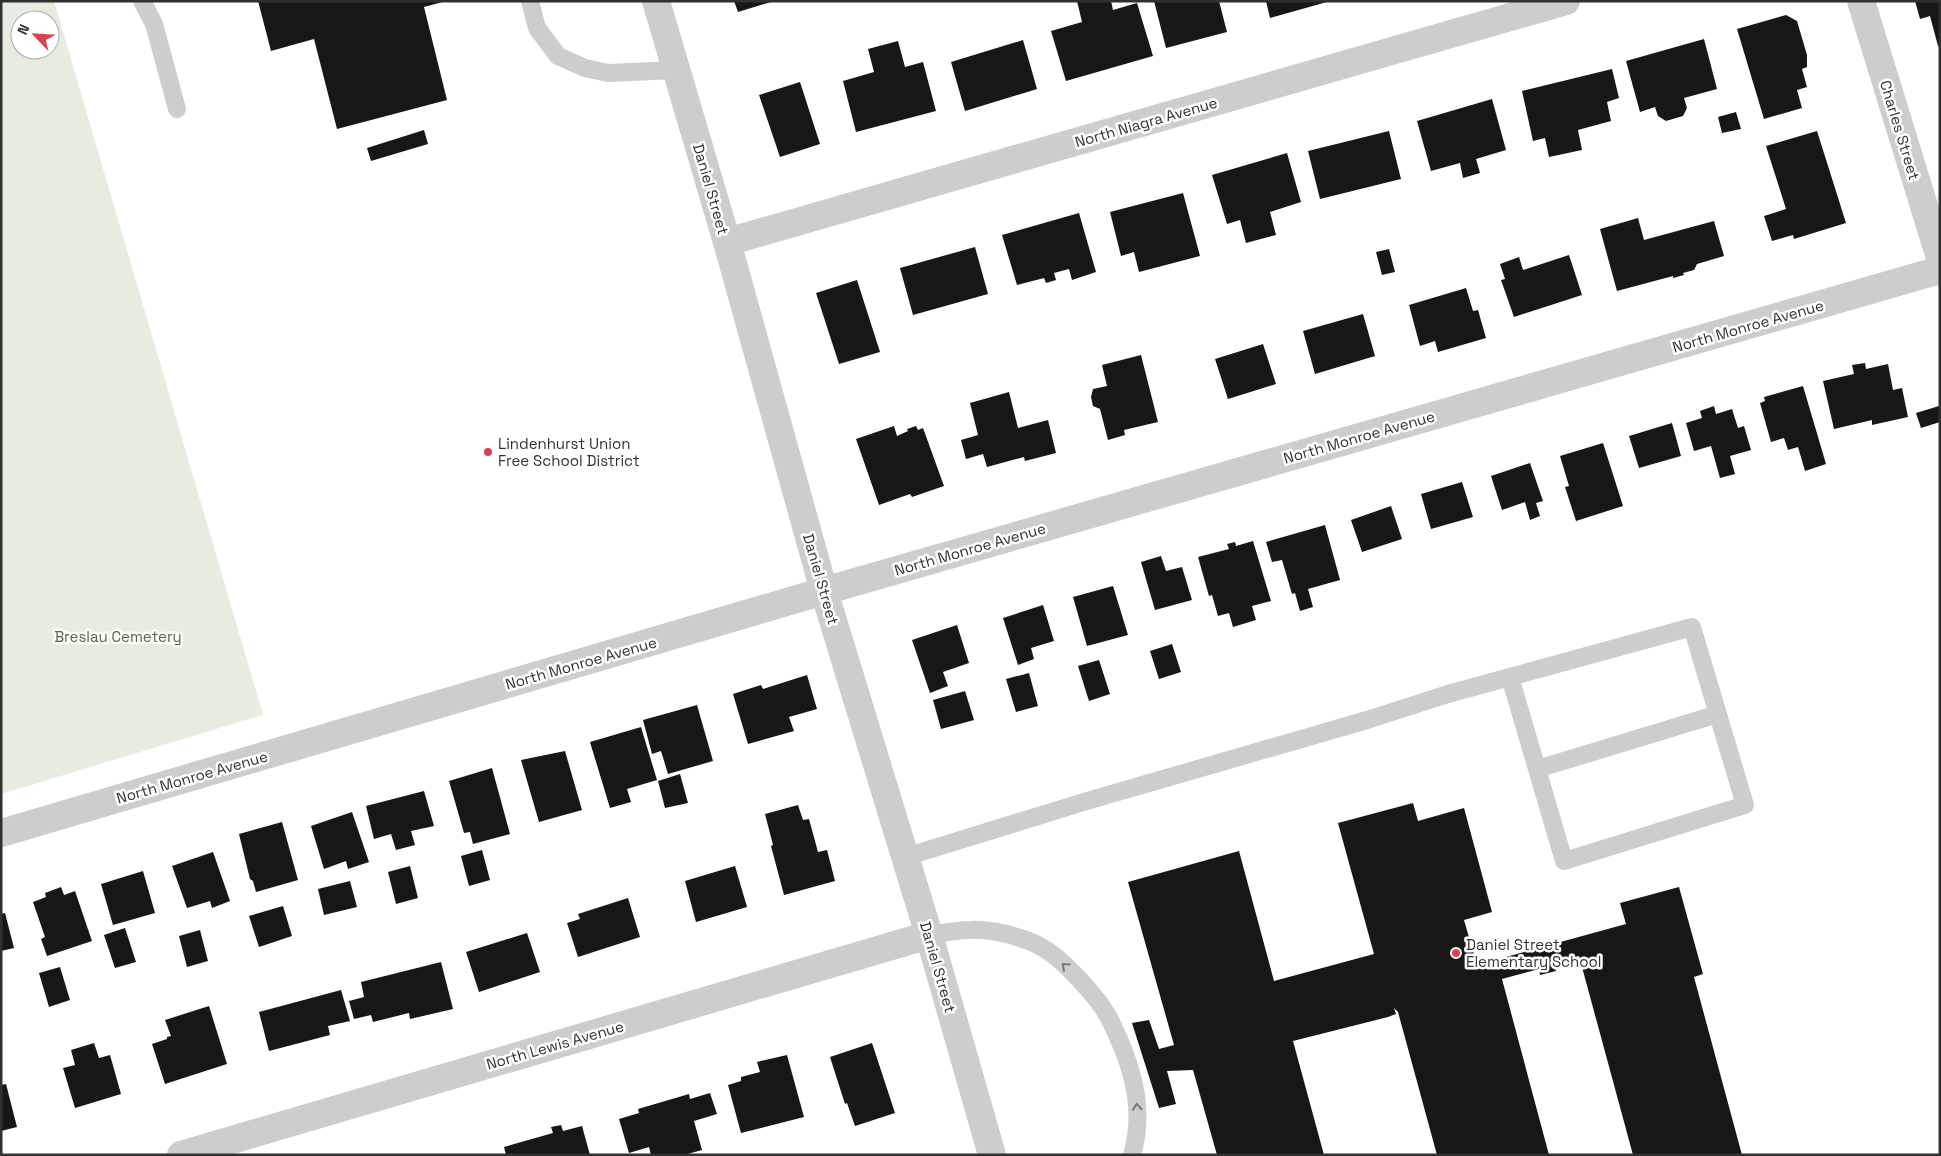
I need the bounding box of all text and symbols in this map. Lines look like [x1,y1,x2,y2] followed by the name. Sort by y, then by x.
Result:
[10,10,60,60] north arrow
[13,21,33,38] text: N
[1876,78,1924,182] street label: Charles Street
[1073,93,1219,151] street label: North Niagra Avenue
[689,141,733,237] street label: Daniel Street
[1670,295,1826,357] street label: North Monroe Avenue
[1281,406,1437,468] street label: North Monroe Avenue
[498,434,640,470] place label: Lindenhurst Union Free School District
[482,446,494,458] marker: Lindenhurst Union Free School District
[892,518,1048,580] street label: North Monroe Avenue
[799,531,843,627] street label: Daniel Street
[54,627,182,646] park label: Breslau Cemetery
[503,632,659,694] street label: North Monroe Avenue
[114,746,270,808] street label: North Monroe Avenue
[916,919,960,1015] street label: Daniel Street
[1466,935,1602,971] place label: Daniel Street Elementary School
[1450,947,1462,959] marker: Daniel Street Elementary School
[1061,962,1070,971] one-way arrow
[484,1016,626,1074] street label: North Lewis Avenue
[1132,1102,1143,1110] one-way arrow

